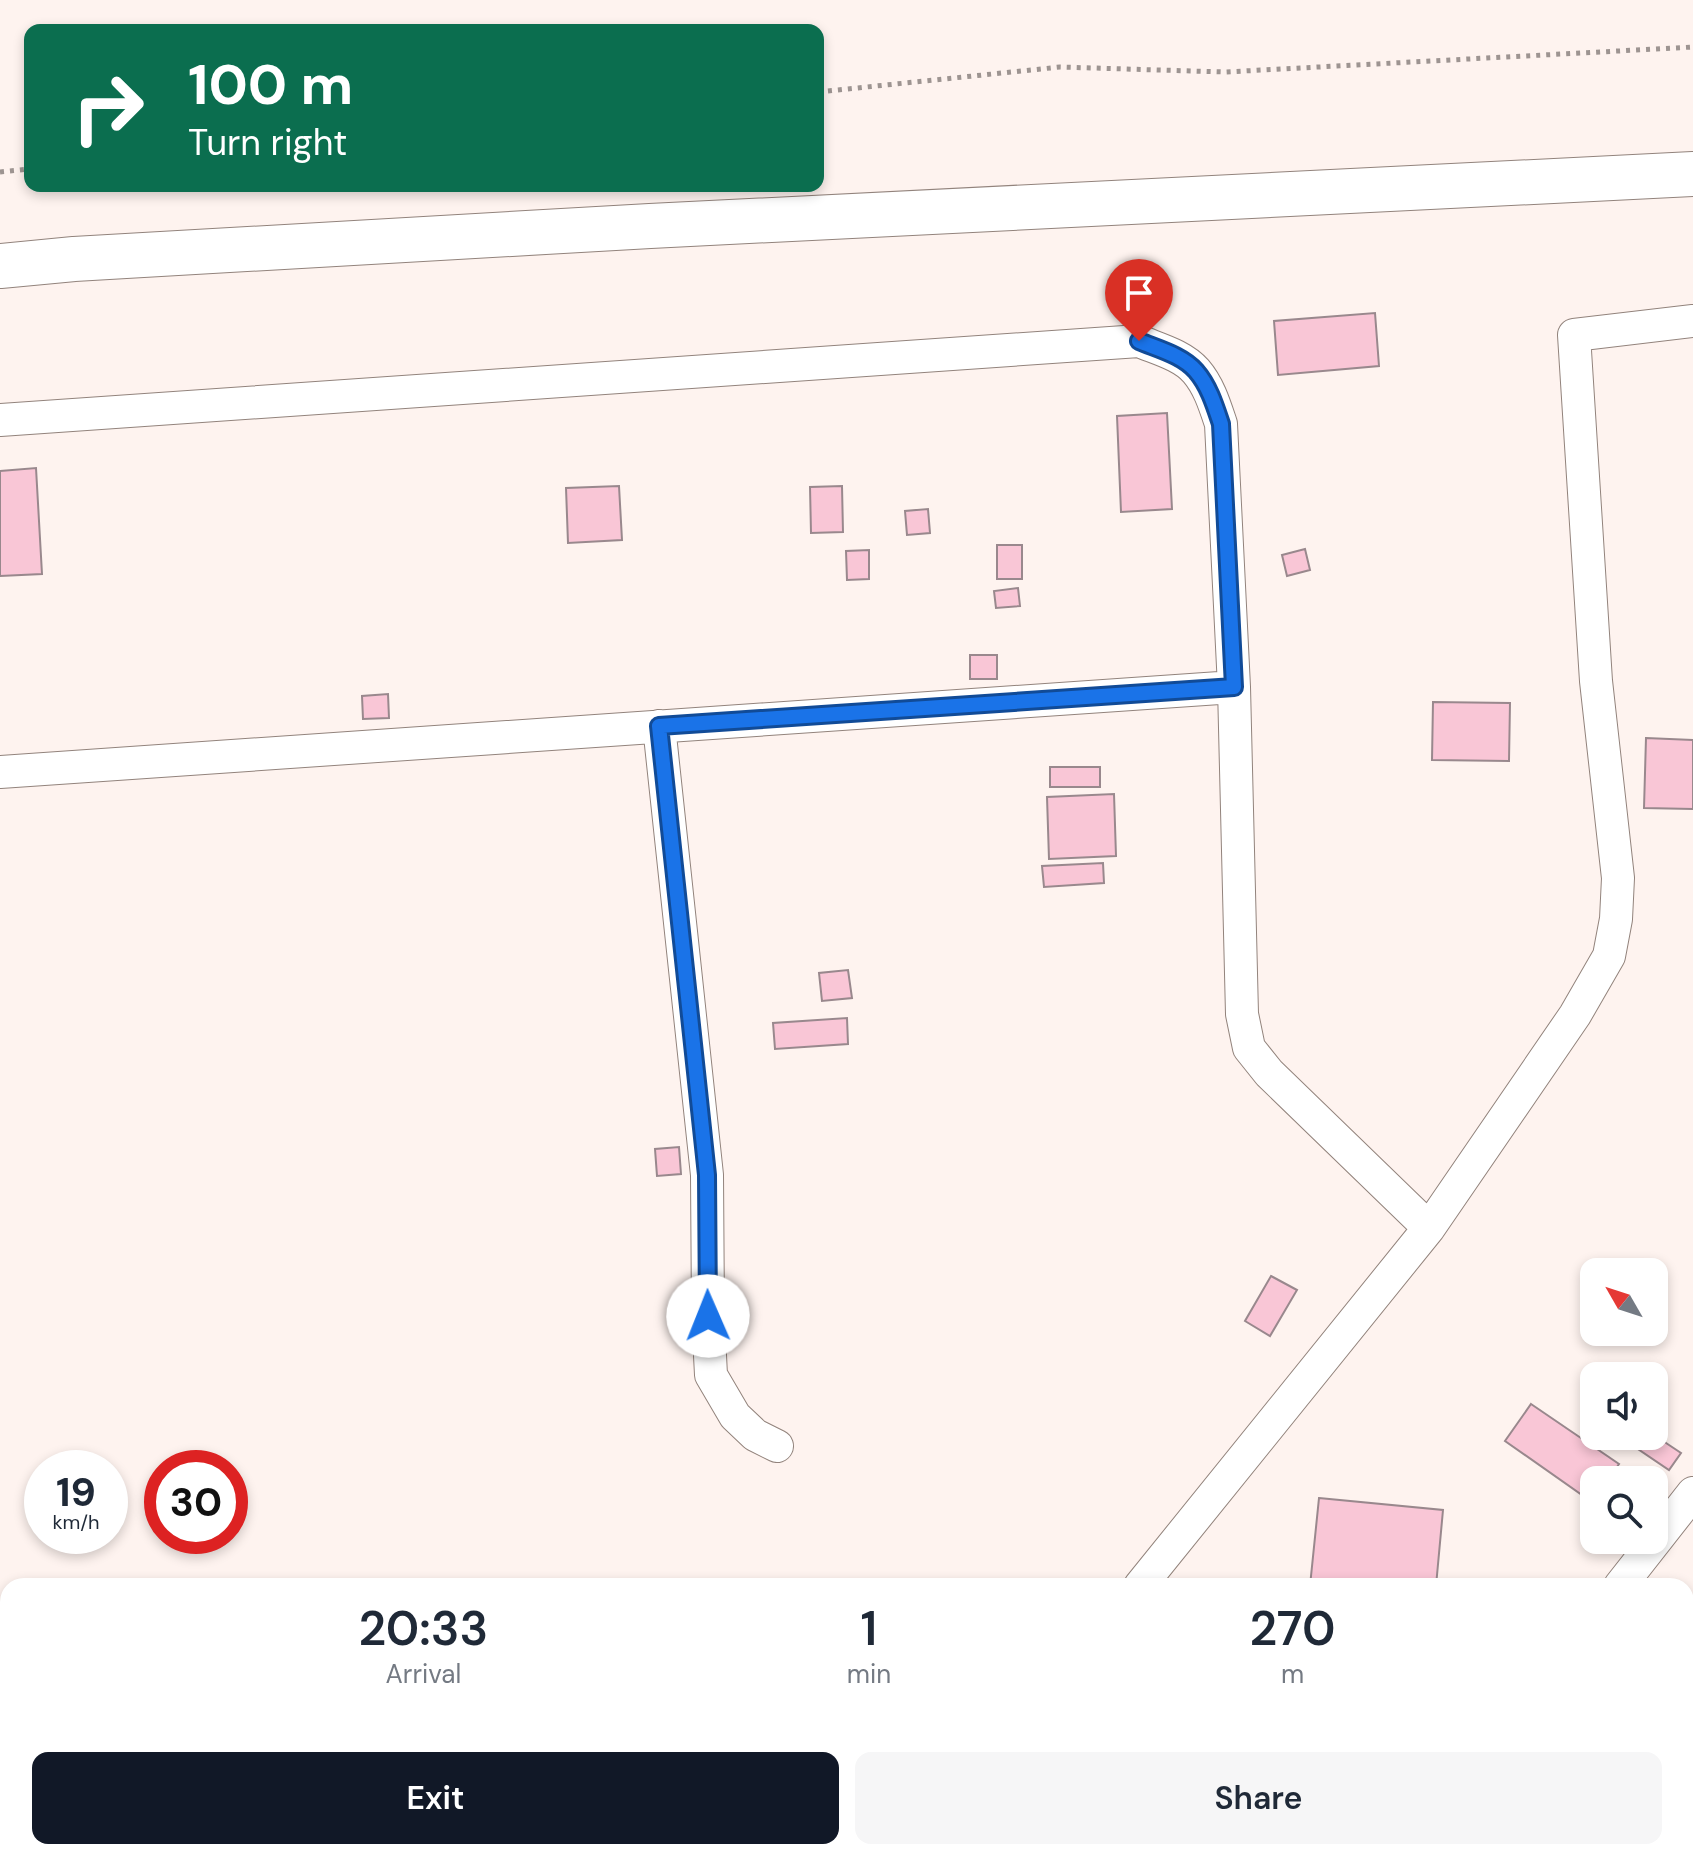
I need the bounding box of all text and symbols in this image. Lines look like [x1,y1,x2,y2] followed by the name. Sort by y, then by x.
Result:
[188,48,353,121] text: 100 m
[56,56,160,160] icon: right
[188,119,347,166] text: Turn right
[1105,259,1173,341] pin
[1117,271,1161,315] icon: arrive
[1580,1258,1668,1346] north arrow
[1580,1258,1668,1554] map controls
[666,1274,750,1358] position arrow
[1580,1362,1668,1450] button: sound
[144,1450,248,1554] speed limit sign: 30
[56,1466,96,1518] text: 19
[1580,1466,1668,1554] button: search
[52,1509,100,1535] text: km/h
[358,1597,488,1660] text: 20:33
[861,1597,877,1660] text: 1
[1250,1597,1336,1660] text: 270
[386,1657,461,1691] text: Arrival
[847,1657,891,1691] text: min
[1281,1657,1304,1691] text: m
[32,1752,839,1844] button: Exit
[855,1752,1662,1844] button: Share

